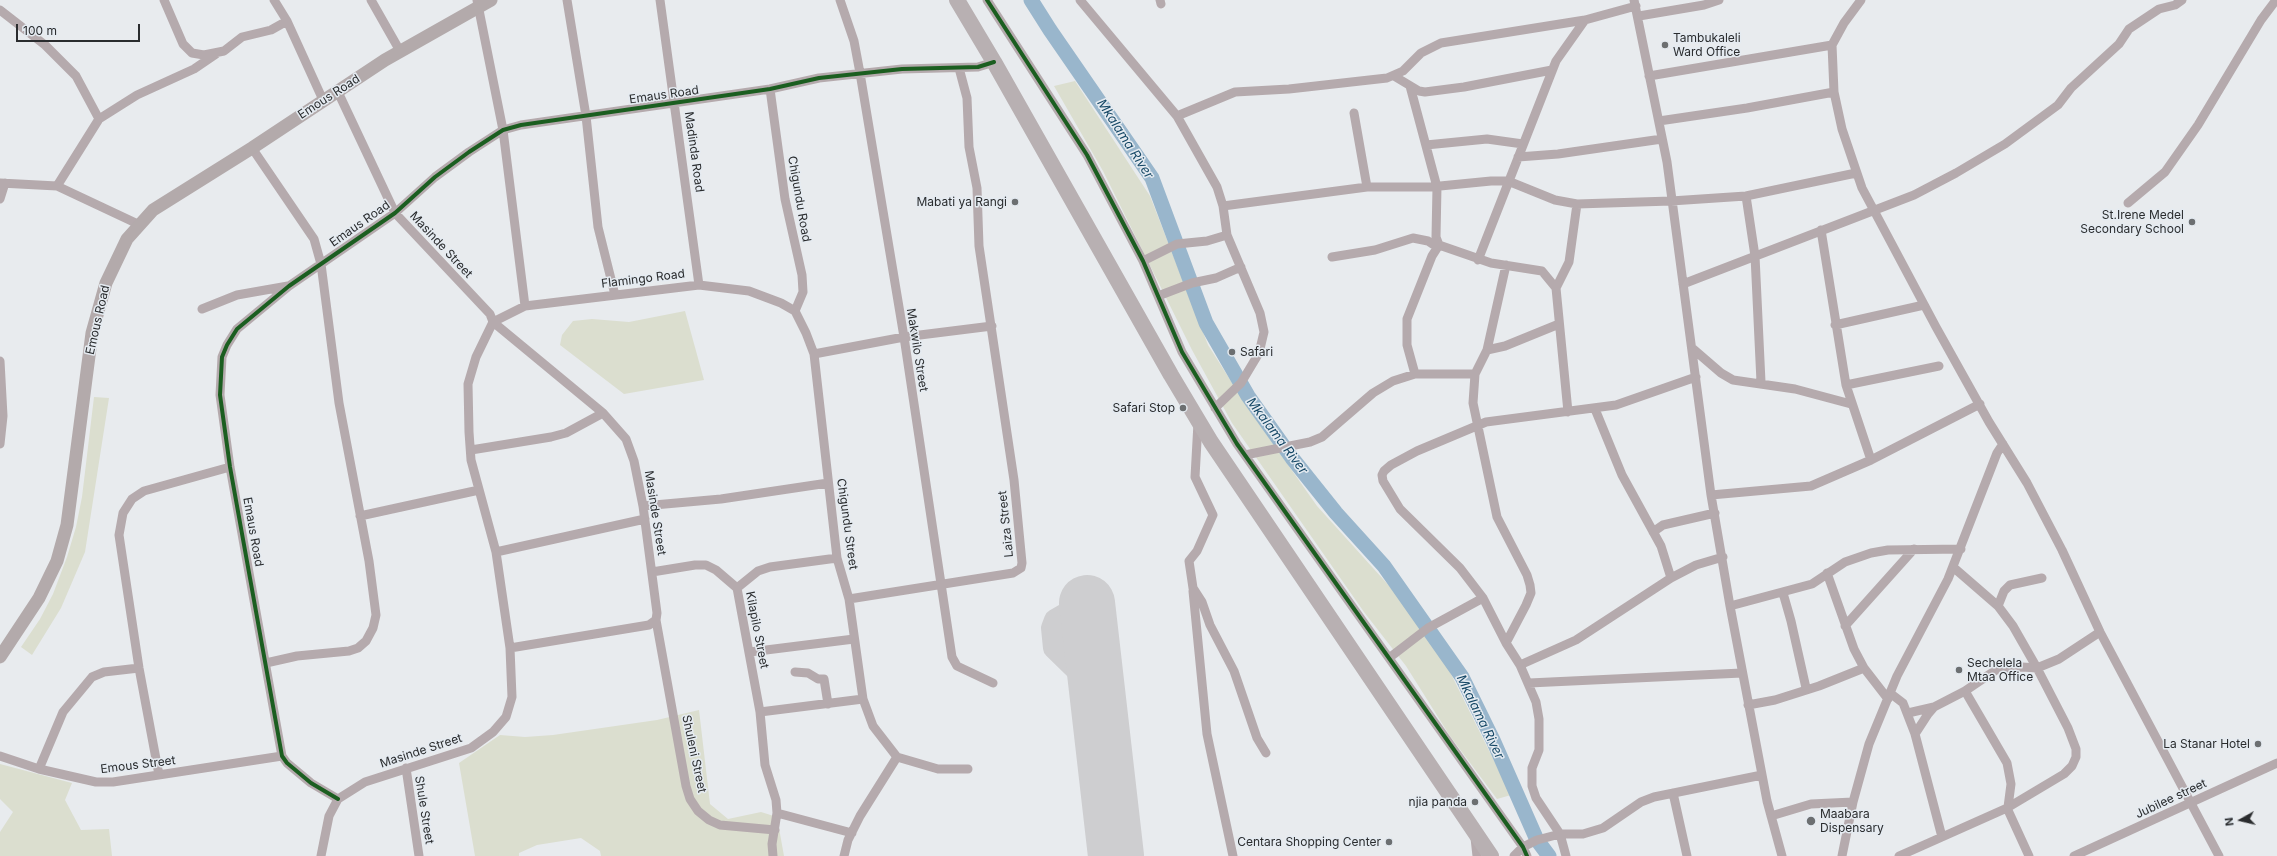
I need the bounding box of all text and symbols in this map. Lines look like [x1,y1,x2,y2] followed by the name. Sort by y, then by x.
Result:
[18,16,142,42] scale bar
[23,23,57,38] text: 100 m
[1673,31,1741,59] place label: Tambukaleli Ward Office
[1660,40,1670,50] marker: Tambukaleli Ward Office
[295,72,363,122] street label: Emous Road
[628,83,700,107] street label: Emaus Road
[1093,96,1157,182] water label: Mkalama River
[681,111,707,193] street label: Madinda Road
[784,155,814,243] street label: Chigundu Road
[916,195,1007,209] place label: Mabati ya Rangi
[1010,197,1020,207] marker: Mabati ya Rangi
[327,198,393,250] street label: Emaus Road
[2080,208,2184,236] place label: St.Irene Medel Secondary School
[407,209,475,281] street label: Masinde Street
[2187,217,2197,227] marker: St.Irene Medel Secondary School
[600,267,686,291] street label: Flamingo Road
[83,284,113,356] street label: Emous Road
[903,307,931,393] street label: Makwilo Street
[1240,345,1273,359] place label: Safari
[1227,347,1237,357] marker: Safari
[1243,395,1311,477] water label: Mkalama River
[1113,401,1175,415] place label: Safari Stop
[1178,403,1188,413] marker: Safari Stop
[641,470,669,556] street label: Masinde Street
[833,477,861,571] street label: Chigundu Street
[995,490,1017,558] street label: Laiza Street
[240,496,266,568] street label: Emaus Road
[742,590,772,670] street label: Kilapilo Street
[1967,656,2033,684] place label: Sechelela Mtaa Office
[1954,665,1964,675] marker: Sechelela Mtaa Office
[1453,672,1507,762] water label: Mkalama River
[679,714,709,794] street label: Shuleni Street
[378,731,464,771] street label: Masinde Street
[2163,737,2250,751] place label: La Stanar Hotel
[2253,739,2263,749] marker: La Stanar Hotel
[100,753,176,777] street label: Emous Street
[411,775,437,845] street label: Shule Street
[2133,776,2209,822] street label: Jubilee street
[1409,795,1467,809] place label: njia panda
[1470,797,1480,807] marker: njia panda
[2221,800,2261,840] north arrow
[1820,807,1884,835] place label: Maabara Dispensary
[1805,815,1817,827] marker: Maabara Dispensary
[2222,817,2237,827] text: N
[1237,835,1381,849] place label: Centara Shopping Center
[1384,837,1394,847] marker: Centara Shopping Center

